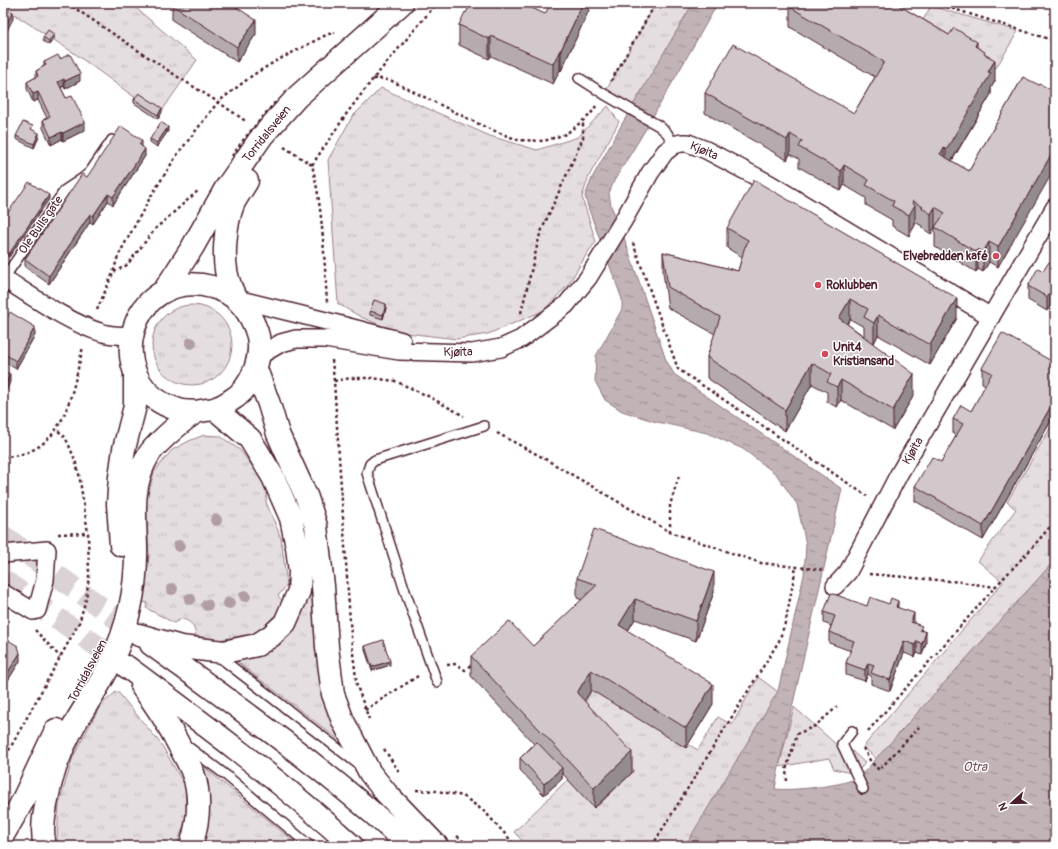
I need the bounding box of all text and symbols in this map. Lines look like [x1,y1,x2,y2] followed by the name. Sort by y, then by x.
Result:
[239,102,295,165] street label: Torridalsveien
[688,138,721,164] street label: Kjøita
[15,193,67,257] street label: Ole Bulls gate
[903,249,989,264] place label: Elvebredden kafé
[991,251,1001,261] marker: Elvebredden kafé
[826,278,878,293] place label: Roklubben
[813,280,823,290] marker: Roklubben
[833,340,894,369] place label: Unit4 Kristiansand
[444,345,473,360] street label: Kjøita
[820,349,830,359] marker: Unit4 Kristiansand
[899,434,927,467] street label: Kjøita
[65,637,111,705] street label: Torridalsveien
[963,759,988,775] water label: Otra
[992,783,1032,823] north arrow
[996,800,1011,812] text: N

